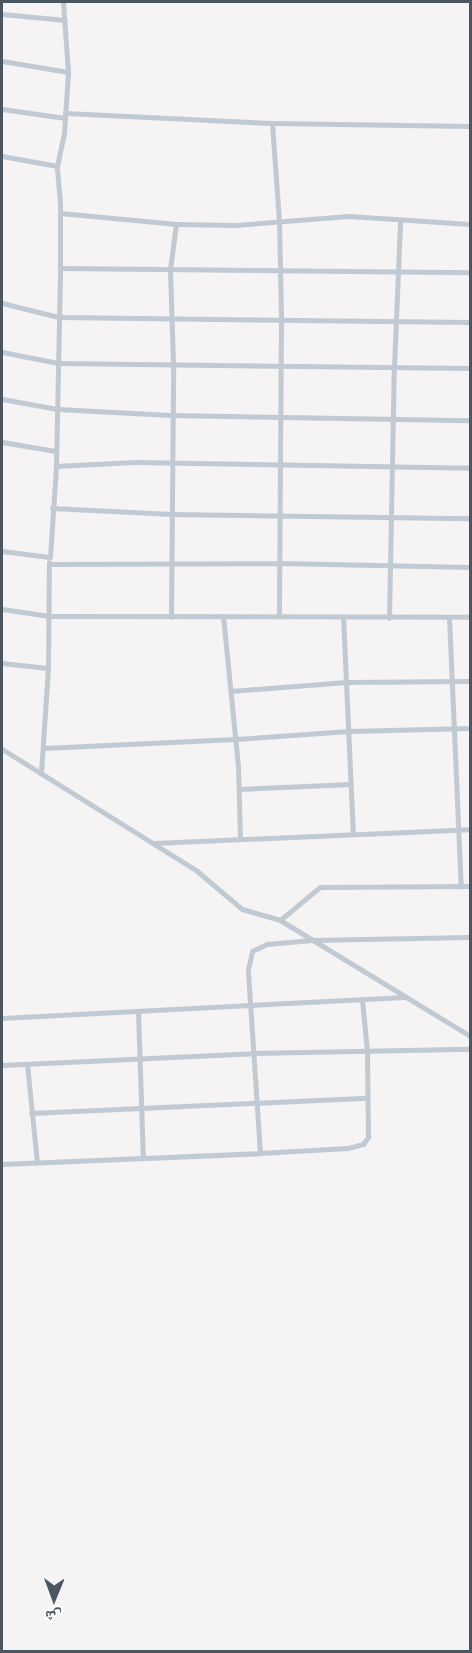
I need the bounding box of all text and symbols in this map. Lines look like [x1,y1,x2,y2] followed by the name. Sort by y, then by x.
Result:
[24,1569,84,1629] north arrow
[45,1607,62,1627] text: ش

